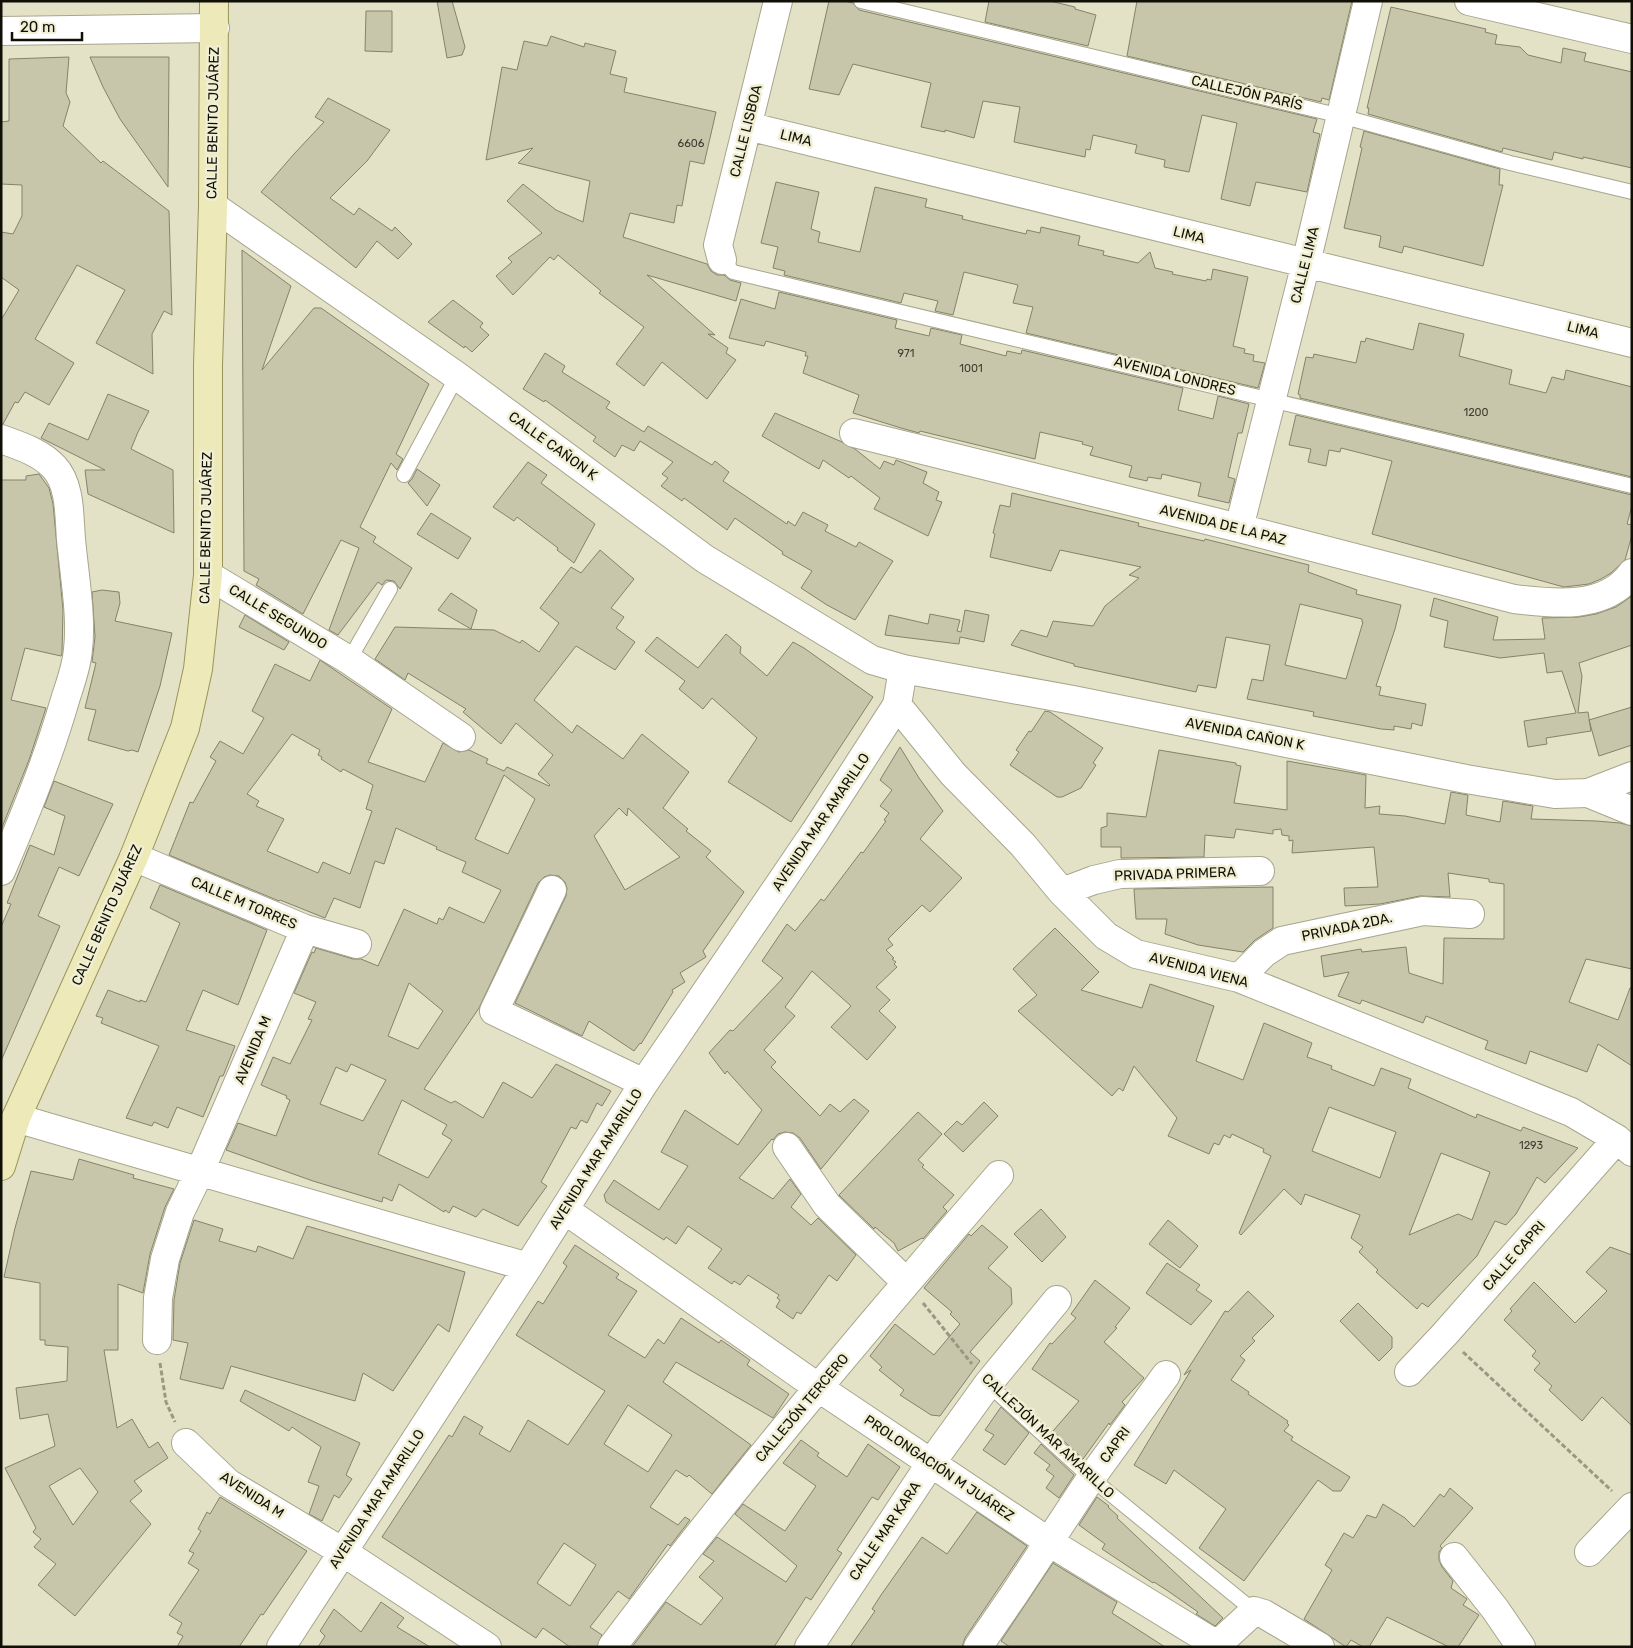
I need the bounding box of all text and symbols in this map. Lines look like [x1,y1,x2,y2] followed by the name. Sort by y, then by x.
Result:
[12,10,82,42] scale bar
[20,18,55,36] text: 20 m
[202,47,223,199] street label: CALLE BENITO JUÁREZ
[1190,71,1305,114] street label: CALLEJÓN PARÍS
[726,82,766,179] street label: CALLE LISBOA
[778,126,814,150] street label: LIMA
[678,137,705,150] house number: 6606
[1171,223,1207,247] street label: LIMA
[1287,224,1323,305] street label: CALLE LIMA
[1565,318,1601,342] street label: LIMA
[898,347,914,360] house number: 971
[1112,353,1238,399] street label: AVENIDA LONDRES
[959,362,983,375] house number: 1001
[1463,406,1489,419] house number: 1200
[505,407,602,484] street label: CALLE CAÑON K
[195,452,216,604] street label: CALLE BENITO JUÁREZ
[1158,501,1288,549] street label: AVENIDA DE LA PAZ
[226,581,330,653] street label: CALLE SEGUNDO
[1184,713,1307,754] street label: AVENIDA CAÑON K
[769,750,873,894] street label: AVENIDA MAR AMARILLO
[67,842,146,988] street label: CALLE BENITO JUÁREZ
[1114,863,1237,885] street label: PRIVADA PRIMERA
[188,873,300,933] street label: CALLE M TORRES
[1300,909,1394,945] street label: PRIVADA 2DA.
[1148,949,1251,992] street label: AVENIDA VIENA
[231,1013,275,1087] street label: AVENIDA M
[546,1086,646,1232] street label: AVENIDA MAR AMARILLO
[1519,1139,1543,1152] house number: 1293
[1479,1218,1549,1294] street label: CALLE CAPRI
[751,1350,852,1466] street label: CALLEJÓN TERCERO
[978,1369,1118,1502] street label: CALLEJÓN MAR AMARILLO
[861,1411,1018,1525] street label: PROLONGACIÓN M JUÁREZ
[1096,1424,1134,1466] street label: CAPRI
[326,1426,428,1572] street label: AVENIDA MAR AMARILLO
[217,1468,287,1522] street label: AVENIDA M
[846,1478,925,1584] street label: CALLE MAR KARA

